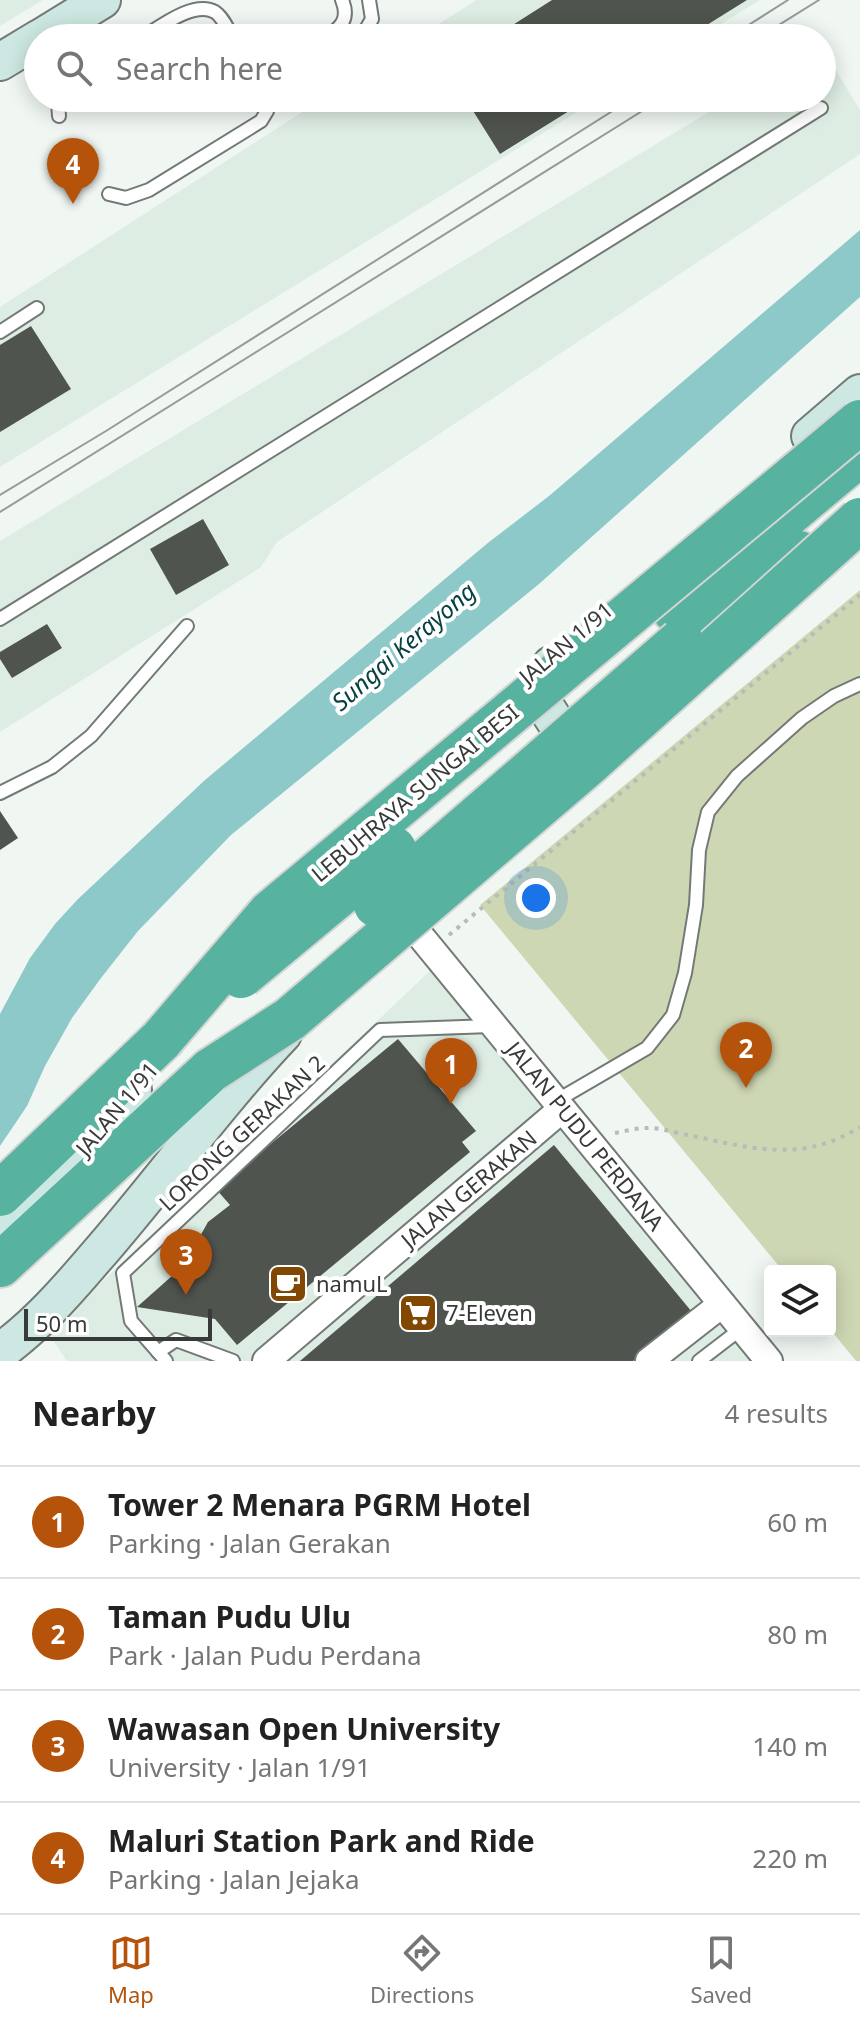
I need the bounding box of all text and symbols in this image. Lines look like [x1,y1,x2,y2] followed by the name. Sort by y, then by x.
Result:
[24,24,836,112] search box
[52,46,96,90] icon: search
[116,48,283,89] text: Search here
[47,138,99,204] pin: 4
[324,574,482,718] water label: Sungai Kerayong
[511,594,619,692] street label: JALAN 1/91
[304,697,524,888] street label: LEBUHRAYA SUNGAI BESI
[516,878,556,918] your location
[720,1022,772,1088] pin: 2
[499,1033,672,1237] street label: JALAN PUDU PERDANA
[425,1038,477,1104] pin: 1
[152,1048,331,1217] street label: LORONG GERAKAN 2
[67,1055,164,1163] street label: JALAN 1/91
[393,1123,543,1255] street label: JALAN GERAKAN
[160,1229,212,1295] pin: 3
[267,1263,309,1305] cafe icon: namuL
[764,1265,836,1337] map controls
[764,1265,836,1337] button: layers
[316,1268,388,1298] place label: namuL
[397,1292,439,1334] supermarket icon: 7-Eleven
[446,1297,533,1327] place label: 7-Eleven
[24,1305,212,1341] scale bar
[36,1308,87,1338] text: 50 m
[32,1390,156,1436] text: Nearby
[724,1395,828,1431] text: 4 results
[108,1484,531,1525] text: Tower 2 Menara PGRM Hotel
[51,1504,65,1540] text: 1
[767,1504,828,1540] text: 60 m
[108,1525,391,1561] text: Parking · Jalan Gerakan
[108,1596,351,1637] text: Taman Pudu Ulu
[51,1616,65,1652] text: 2
[767,1616,828,1652] text: 80 m
[108,1637,422,1673] text: Park · Jalan Pudu Perdana
[108,1708,500,1749] text: Wawasan Open University
[51,1728,65,1764] text: 3
[752,1728,828,1764] text: 140 m
[108,1749,371,1785] text: University · Jalan 1/91
[108,1820,535,1861] text: Maluri Station Park and Ride
[51,1840,65,1876] text: 4
[752,1840,828,1876] text: 220 m
[108,1861,360,1897] text: Parking · Jalan Jejaka
[108,1931,154,2009] tab: Map
[370,1931,474,2009] tab: Directions
[690,1931,752,2009] tab: Saved

